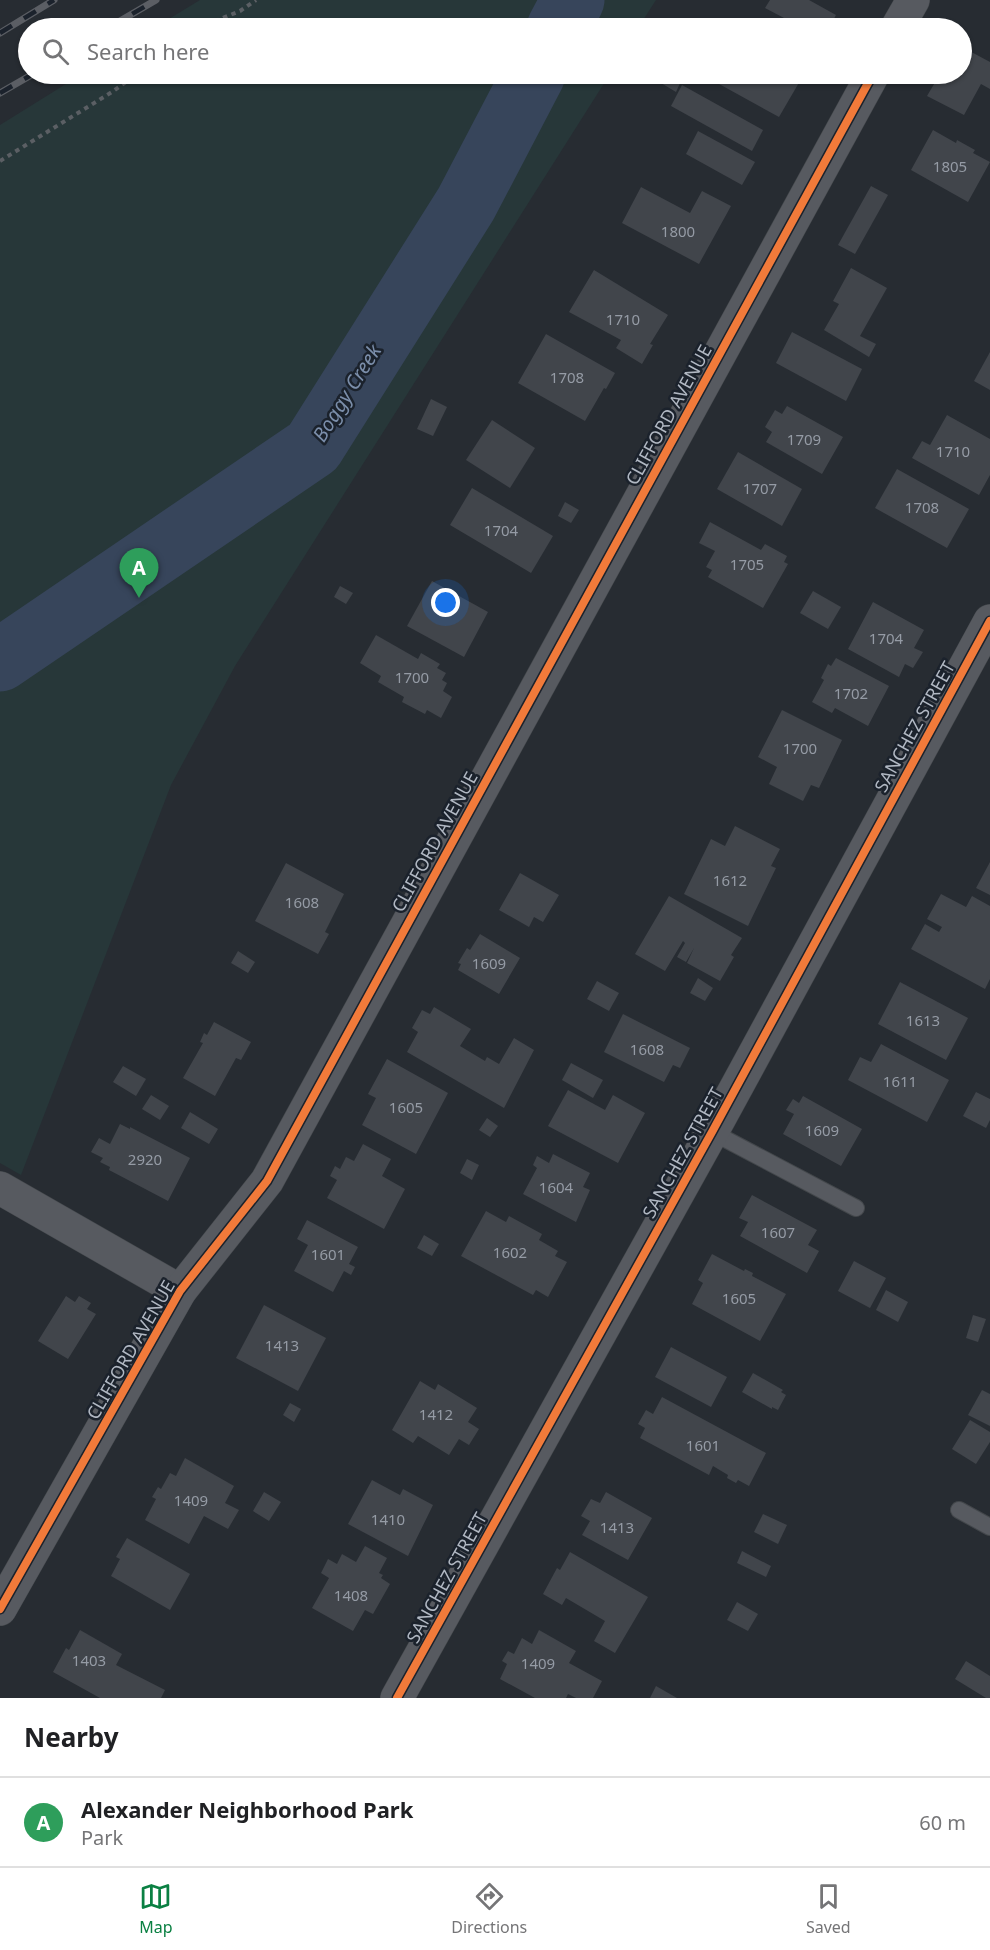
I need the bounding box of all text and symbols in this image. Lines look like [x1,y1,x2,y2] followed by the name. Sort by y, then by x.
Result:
[18,18,972,84] search box
[39,35,72,68] icon: search
[87,36,209,66] text: Search here
[933,156,967,176] house number: 1805
[661,221,695,241] house number: 1800
[606,309,640,329] house number: 1710
[306,338,388,447] water label: Boggy Creek
[620,340,717,489] street label: CLIFFORD AVENUE
[550,367,584,387] house number: 1708
[787,429,821,449] house number: 1709
[936,441,970,461] house number: 1710
[743,478,777,498] house number: 1707
[905,497,939,517] house number: 1708
[484,520,519,540] house number: 1704
[120,548,158,598] pin: A
[730,554,764,574] house number: 1705
[431,588,460,617] your location
[869,628,904,648] house number: 1704
[868,657,960,796] street label: SANCHEZ STREET
[395,667,429,687] house number: 1700
[834,683,868,703] house number: 1702
[783,738,817,758] house number: 1700
[386,767,483,916] street label: CLIFFORD AVENUE
[713,870,747,890] house number: 1612
[285,892,319,912] house number: 1608
[472,953,506,973] house number: 1609
[906,1010,940,1030] house number: 1613
[630,1039,664,1059] house number: 1608
[883,1071,917,1091] house number: 1611
[636,1083,728,1222] street label: SANCHEZ STREET
[389,1097,423,1117] house number: 1605
[805,1120,839,1140] house number: 1609
[128,1149,162,1169] house number: 2920
[539,1177,574,1197] house number: 1604
[761,1222,795,1242] house number: 1607
[493,1242,527,1262] house number: 1602
[311,1244,345,1264] house number: 1601
[80,1275,180,1424] street label: CLIFFORD AVENUE
[722,1288,756,1308] house number: 1605
[265,1335,299,1355] house number: 1413
[419,1404,453,1424] house number: 1412
[686,1435,720,1455] house number: 1601
[174,1490,208,1510] house number: 1409
[400,1508,492,1647] street label: SANCHEZ STREET
[371,1509,405,1529] house number: 1410
[600,1517,634,1537] house number: 1413
[334,1585,368,1605] house number: 1408
[72,1650,106,1670] house number: 1403
[521,1653,555,1673] house number: 1409
[24,1719,119,1755] text: Nearby
[81,1794,413,1824] text: Alexander Neighborhood Park
[37,1809,50,1836] text: A
[919,1809,966,1836] text: 60 m
[81,1824,123,1851] text: Park
[139,1880,173,1938] tab: Map
[451,1880,527,1938] tab: Directions
[806,1880,851,1938] tab: Saved

